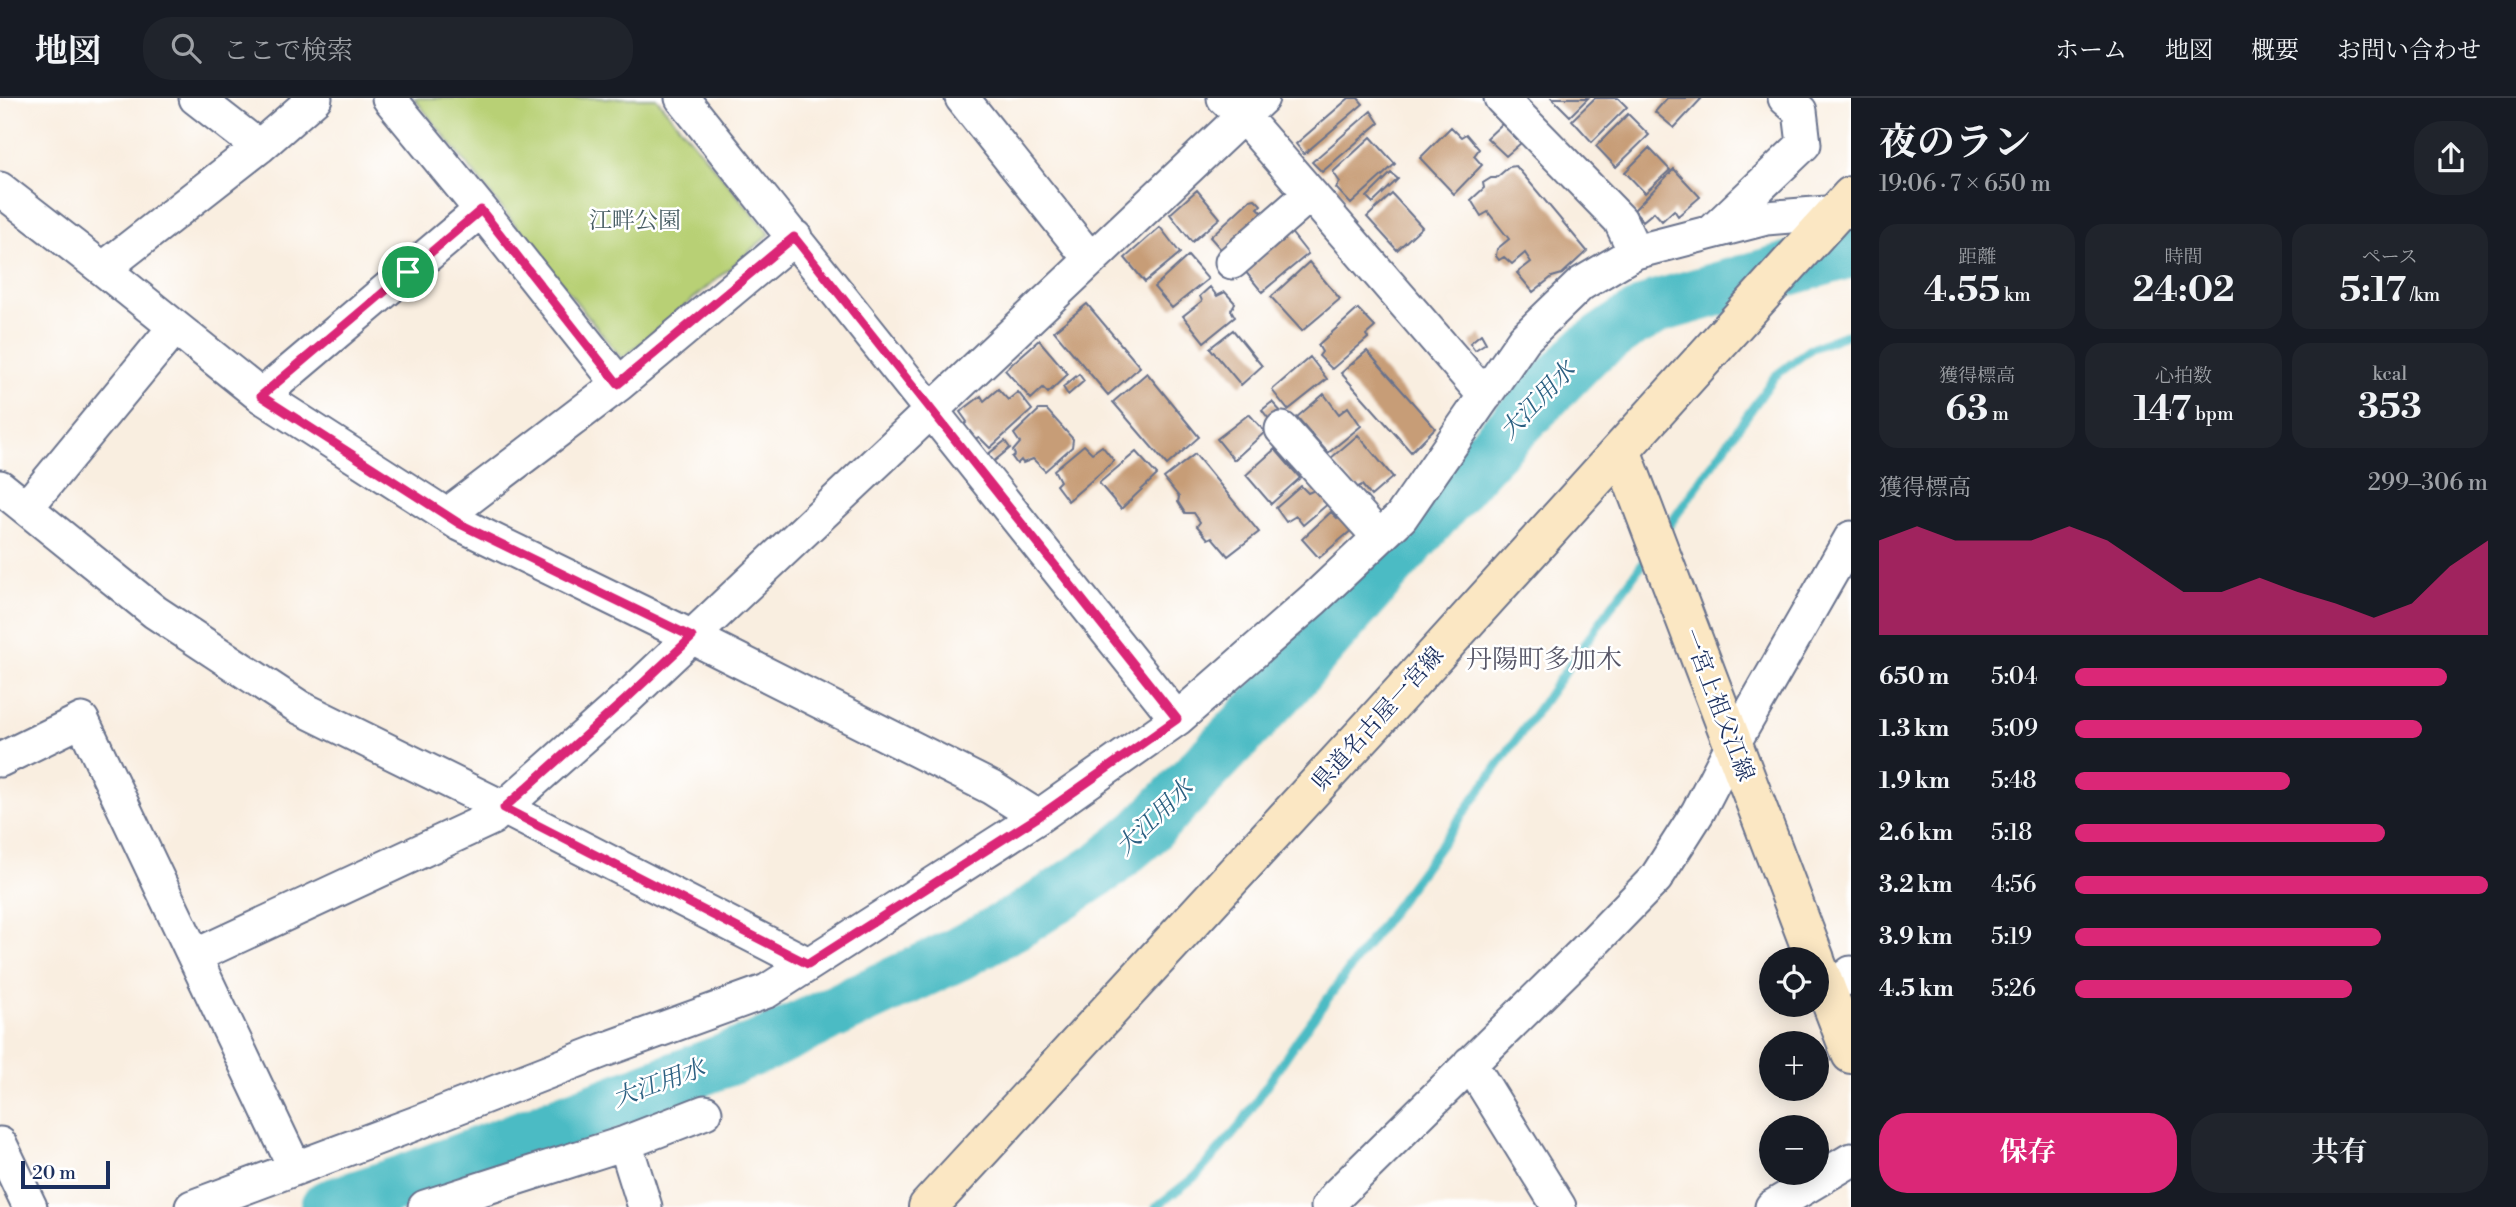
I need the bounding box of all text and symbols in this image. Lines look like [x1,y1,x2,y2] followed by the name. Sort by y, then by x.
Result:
[143,17,633,80] search box
[167,29,205,67] icon: search
[35,32,101,73] text: 地図
[223,35,353,67] text: ここで検索
[2055,36,2127,66] text: ホーム
[2165,36,2213,66] text: 地図
[2251,36,2299,66] text: 概要
[2337,36,2481,66] text: お問い合わせ
[1879,120,2031,167] text: 夜のラン
[2414,121,2488,195] button: share
[1879,170,2051,198] text: 19:06 · 7 × 650 m
[589,207,681,235] park label: 江畔公園
[378,242,438,302] pin
[1958,245,1996,269] text: 距離
[2164,245,2203,269] text: 時間
[2362,245,2418,269] text: ペース
[389,253,427,291] icon: arrive
[1924,269,2000,312] text: 4.55
[2132,269,2235,312] text: 24:02
[2339,269,2406,312] text: 5:17
[2000,283,2031,307] text: km
[2406,283,2440,307] text: /km
[1494,355,1584,446] water label: 大江用水
[2373,362,2407,386] text: kcal
[1939,364,2015,388] text: 獲得標高
[2155,364,2212,388] text: 心拍数
[2358,386,2422,429] text: 353
[1945,388,1988,431] text: 63
[2133,388,2191,431] text: 147
[1988,402,2009,426] text: m
[2191,402,2234,426] text: bpm
[2368,469,2488,497] text: 299–306 m
[1879,474,1971,502] text: 獲得標高
[1676,625,1760,785] street label: 一宮上祖父江線
[1306,641,1450,797] street label: 県道名古屋一宮線
[1466,644,1622,676] district label: 丹陽町多加木
[1879,663,1949,691] text: 650 m
[1991,663,2038,691] text: 5:04
[1879,715,1949,743] text: 1.3 km
[1991,715,2038,743] text: 5:09
[1879,767,1950,795] text: 1.9 km
[1991,767,2037,795] text: 5:48
[1110,772,1201,862] water label: 大江用水
[1879,819,1953,847] text: 2.6 km
[1991,819,2032,847] text: 5:18
[1879,871,1952,899] text: 3.2 km
[1991,871,2037,899] text: 4:56
[1879,923,1952,951] text: 3.9 km
[1991,923,2032,951] text: 5:19
[1759,947,1829,1185] map controls
[1759,947,1829,1017] button: locate
[1879,975,1954,1003] text: 4.5 km
[1991,975,2036,1003] text: 5:26
[1759,1031,1829,1101] button: +
[609,1053,711,1115] water label: 大江用水
[1879,1113,2177,1193] button: 保存
[2191,1113,2488,1193] button: 共有
[1759,1115,1829,1185] button: −
[21,1158,110,1190] scale bar
[32,1161,76,1185] text: 20 m

